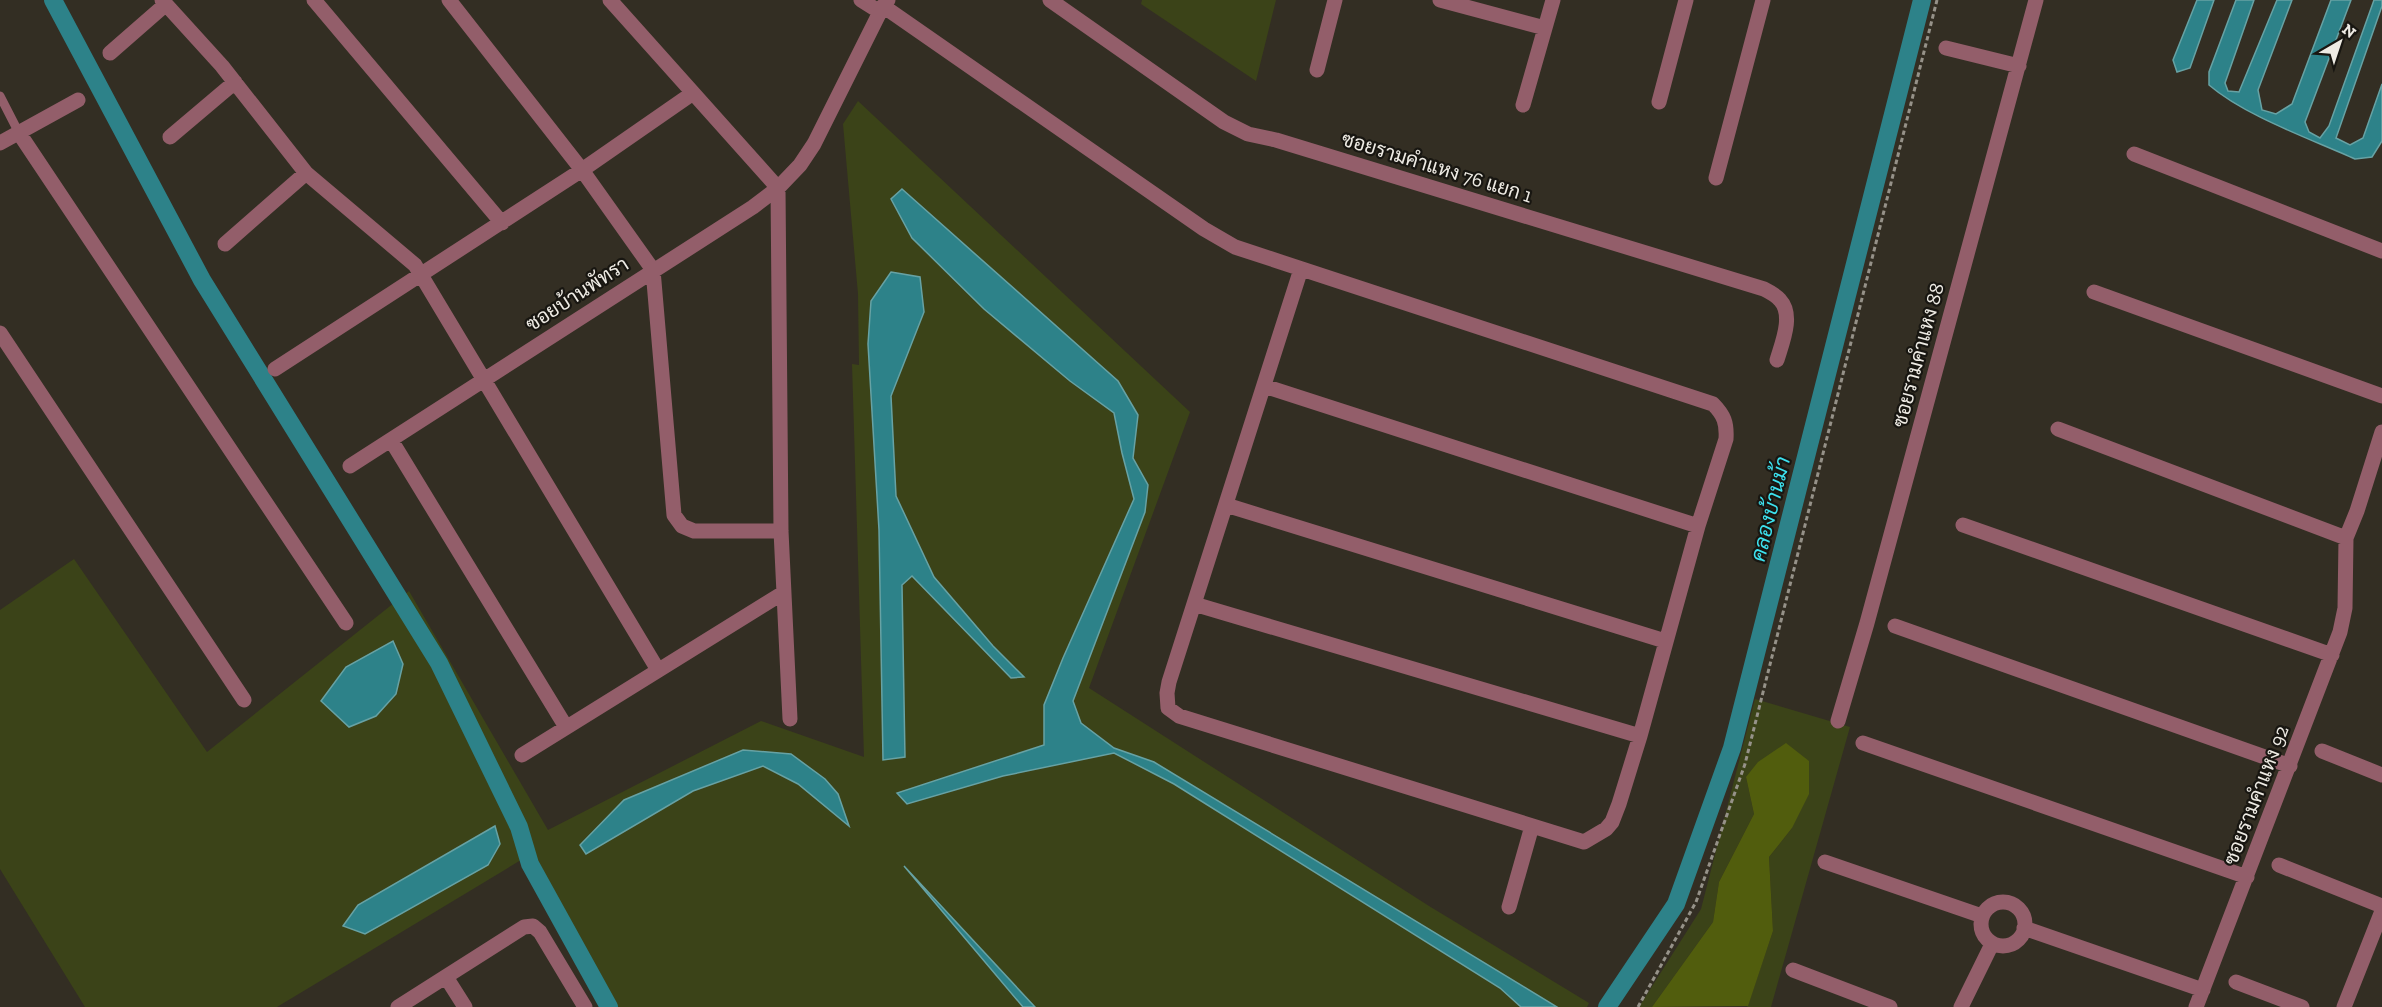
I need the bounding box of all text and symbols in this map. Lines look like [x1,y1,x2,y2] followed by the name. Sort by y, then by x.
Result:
[2310,12,2370,72] north arrow
[2338,20,2360,42] text: N
[1339,127,1536,208] street label: ซอยรามคำแหง 76 แยก 1
[521,252,633,336] street label: ซอยบ้านพัทรา
[1887,280,1949,430] street label: ซอยรามคำแหง 88
[1745,454,1795,564] water label: คลองบ้านม้า
[2218,722,2294,868] street label: ซอยรามคําแหง 92

